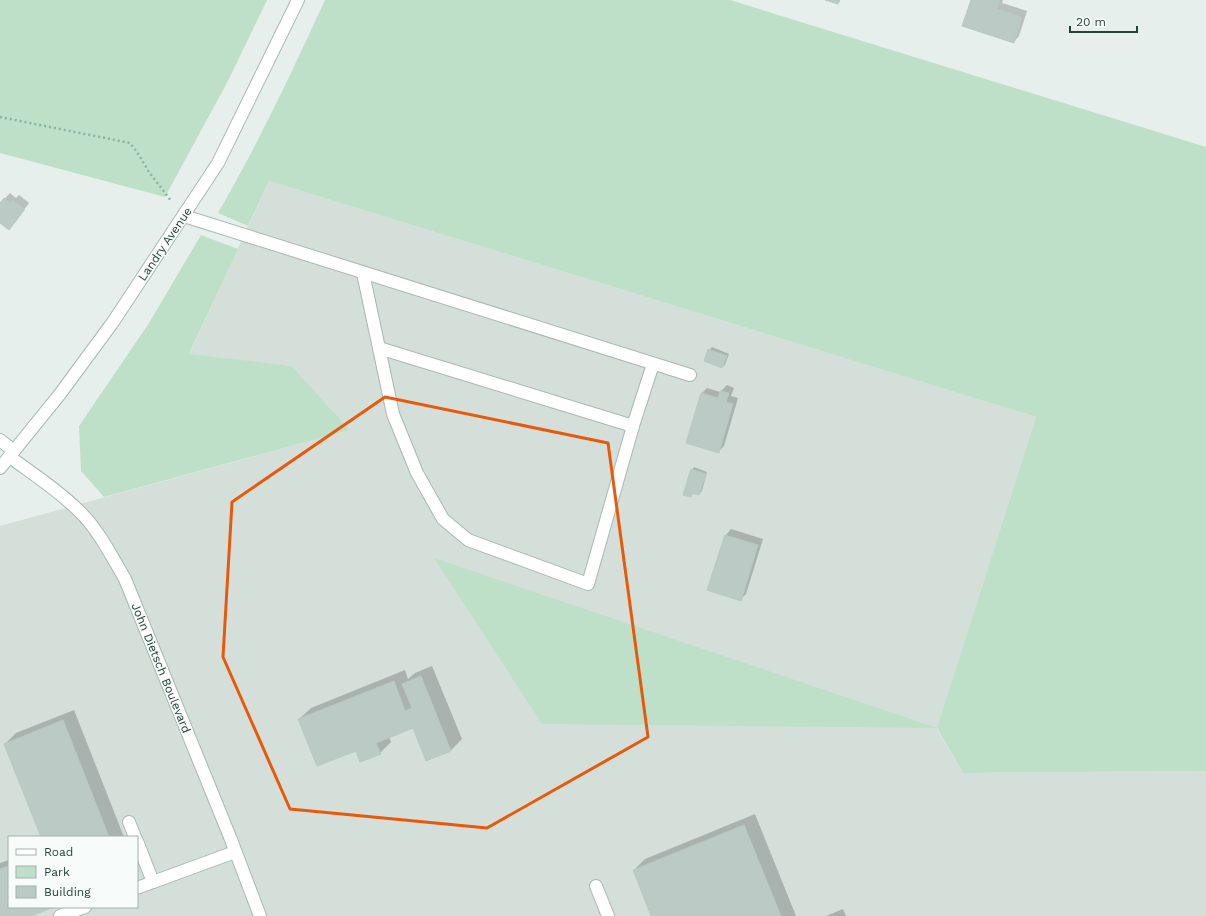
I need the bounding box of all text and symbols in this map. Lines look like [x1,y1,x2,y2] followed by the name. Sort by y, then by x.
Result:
[1070,8,1137,34] scale bar
[1076,15,1106,29] text: 20 m
[135,204,195,283] street label: Landry Avenue
[128,601,194,735] street label: John Dietsch Boulevard
[8,836,138,908] legend
[44,845,73,859] text: Road
[44,865,70,879] text: Park
[44,885,91,899] text: Building

